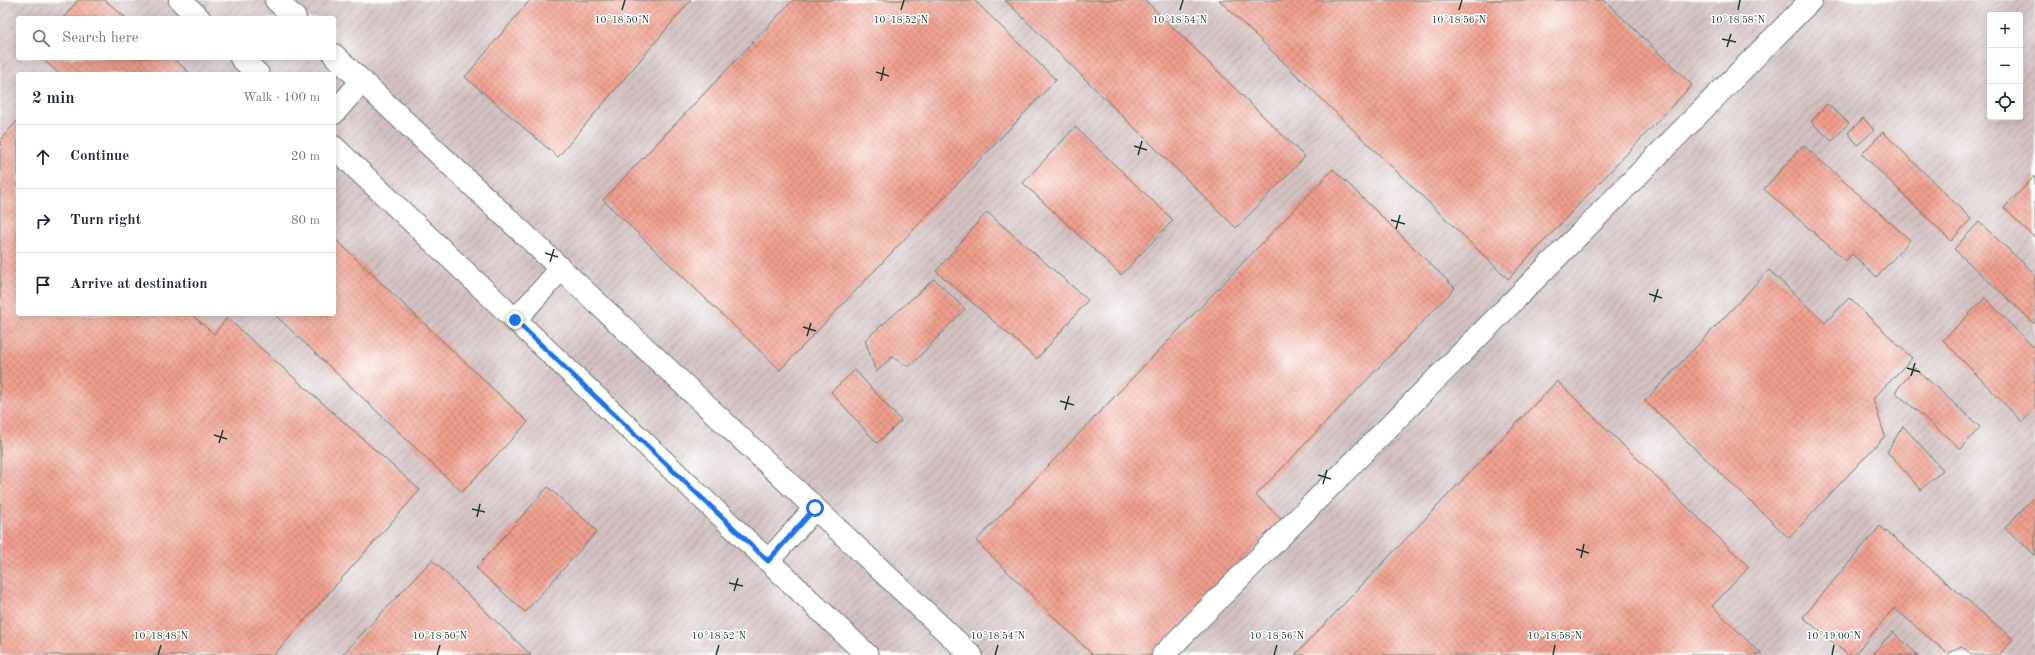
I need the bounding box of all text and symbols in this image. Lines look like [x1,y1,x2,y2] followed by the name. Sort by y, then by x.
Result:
[1987,12,2023,120] map controls
[1987,12,2023,48] button: +
[595,15,650,25] text: 10°18'50"N
[874,15,929,25] text: 10°18'52"N
[1153,15,1208,25] text: 10°18'54"N
[1432,15,1487,25] text: 10°18'56"N
[1711,15,1766,25] text: 10°18'58"N
[16,16,336,60] search box
[30,27,52,49] icon: search
[62,31,139,46] text: Search here
[1987,48,2023,84] button: −
[1987,84,2023,120] button: locate
[32,90,75,107] text: 2 min
[243,91,320,104] text: Walk · 100 m
[32,146,54,168] icon: ahead
[70,149,129,164] text: Continue
[291,150,320,163] text: 20 m
[32,210,54,232] icon: right
[70,213,141,228] text: Turn right
[291,214,320,227] text: 80 m
[32,274,54,296] icon: arrive
[70,277,208,292] text: Arrive at destination
[506,311,524,329] route end
[806,499,824,517] route start
[134,631,189,641] text: 10°18'48"N
[413,631,468,641] text: 10°18'50"N
[692,631,747,641] text: 10°18'52"N
[971,631,1026,641] text: 10°18'54"N
[1250,631,1305,641] text: 10°18'56"N
[1528,631,1583,641] text: 10°18'58"N
[1807,631,1862,641] text: 10°19'00"N

